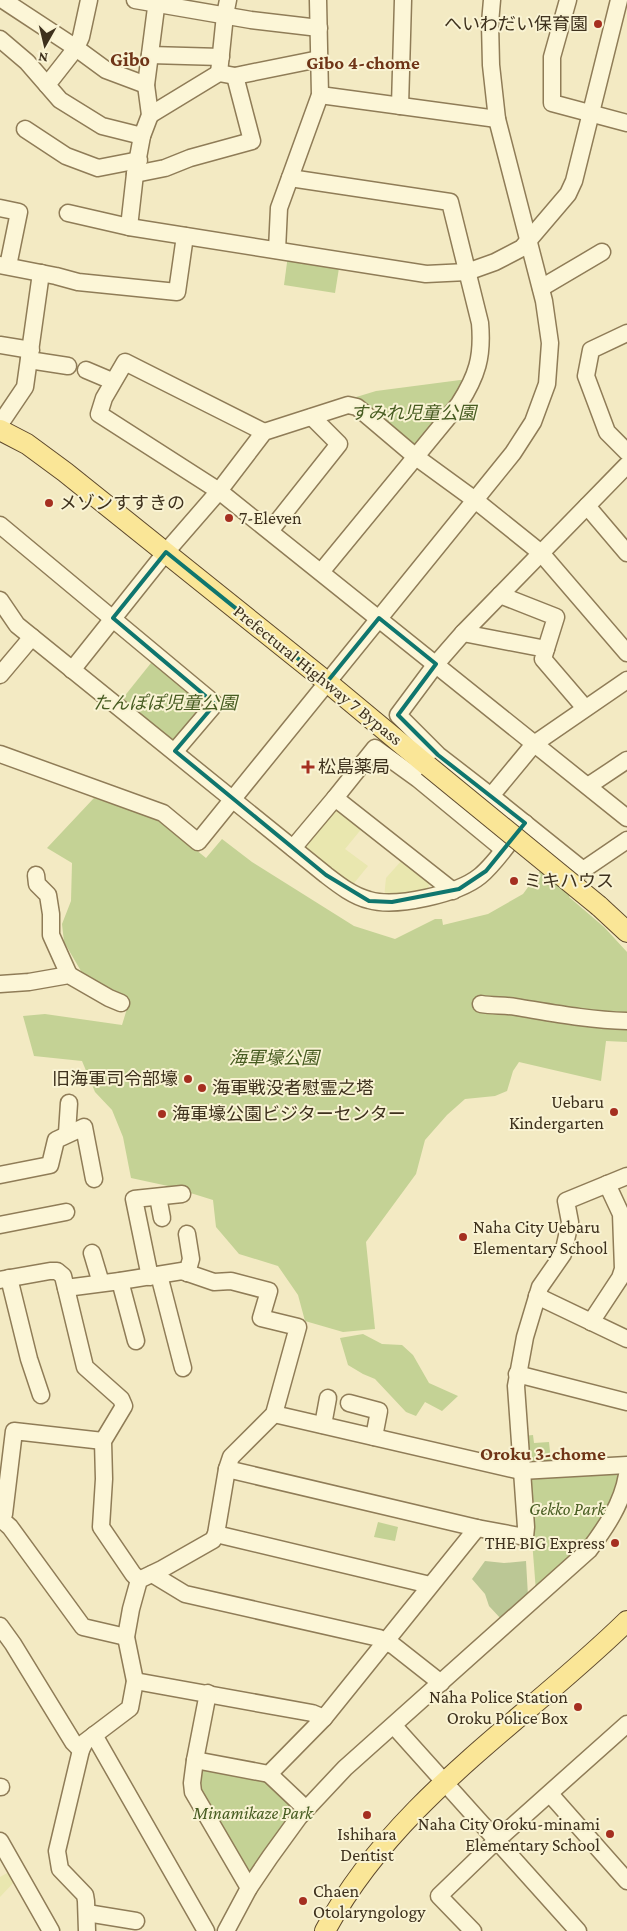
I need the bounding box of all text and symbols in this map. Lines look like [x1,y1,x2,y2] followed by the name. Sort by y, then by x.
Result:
[444,14,588,34] place label: へいわだい保育園
[592,18,604,30] marker: へいわだい保育園
[20,20,70,70] north arrow
[110,48,150,70] district label: Gibo
[37,49,49,66] text: N
[306,52,420,73] district label: Gibo 4-chome
[350,403,479,423] park label: すみれ児童公園
[59,493,185,513] place label: メゾンすすきの
[43,497,55,509] marker: メゾンすすきの
[239,508,302,528] place label: 7-Eleven
[223,512,235,524] marker: 7-Eleven
[230,601,406,749] street label: Prefectural Highway 7 Bypass
[93,693,240,713] park label: たんぽぽ児童公園
[318,757,390,777] place label: 松島薬局
[302,761,314,773] marker: 松島薬局
[524,871,614,891] place label: ミキハウス
[508,875,520,887] marker: ミキハウス
[229,1048,322,1068] park label: 海軍壕公園
[52,1069,178,1089] place label: 旧海軍司令部壕
[182,1073,194,1085] marker: 旧海軍司令部壕
[212,1078,374,1098] place label: 海軍戦没者慰霊之塔
[196,1082,208,1094] marker: 海軍戦没者慰霊之塔
[509,1092,604,1133] place label: Uebaru Kindergarten
[172,1104,406,1124] place label: 海軍壕公園ビジターセンター
[608,1106,620,1118] marker: Uebaru Kindergarten
[156,1108,168,1120] marker: 海軍壕公園ビジターセンター
[473,1217,608,1258] place label: Naha City Uebaru Elementary School
[457,1231,469,1243] marker: Naha City Uebaru Elementary School
[480,1443,606,1464] district label: Oroku 3-chome
[529,1499,606,1519] park label: Gekko Park
[485,1533,605,1553] place label: THE BIG Express
[609,1537,621,1549] marker: THE BIG Express
[429,1687,569,1728] place label: Naha Police Station Oroku Police Box
[572,1701,584,1713] marker: Naha Police Station Oroku Police Box
[192,1803,314,1823] park label: Minamikaze Park
[361,1809,373,1821] marker: Ishihara Dentist
[418,1814,600,1855] place label: Naha City Oroku-minami Elementary School
[337,1824,397,1865] place label: Ishihara Dentist
[604,1828,616,1840] marker: Naha City Oroku-minami Elementary School
[313,1881,426,1922] place label: Chaen Otolaryngology
[297,1895,309,1907] marker: Chaen Otolaryngology

